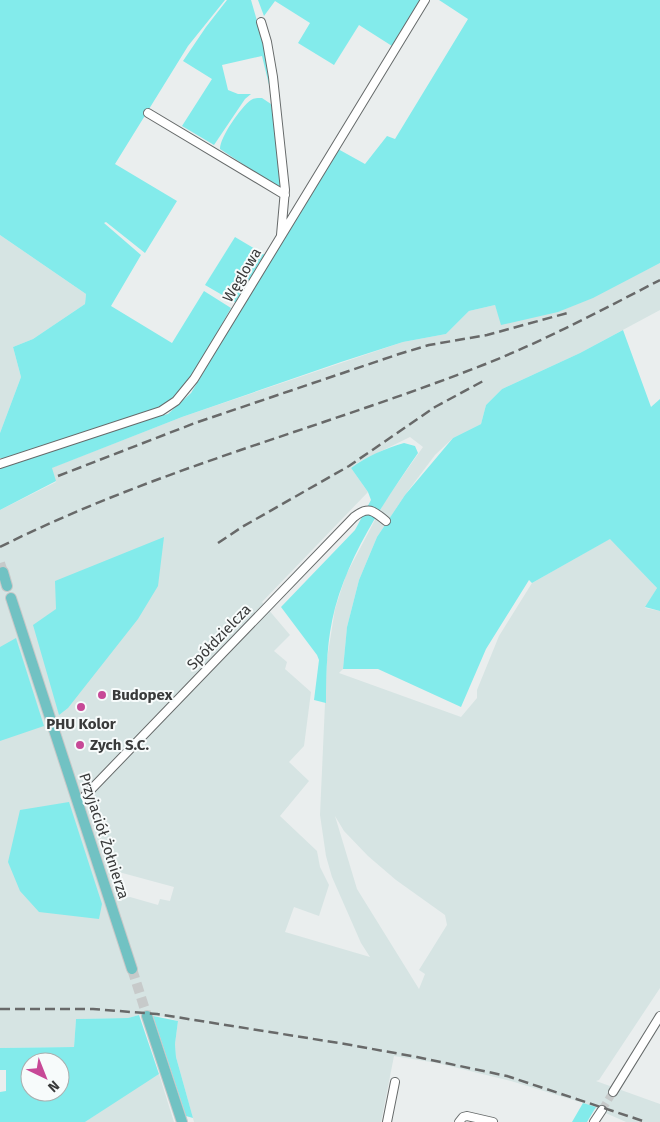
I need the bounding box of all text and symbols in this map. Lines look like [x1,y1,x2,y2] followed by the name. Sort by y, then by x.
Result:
[219,245,265,305] street label: Węglowa
[183,600,255,674] street label: Spółdzielcza
[112,686,173,704] place label: Budopex
[96,689,108,701] marker: Budopex
[75,701,87,713] marker: PHU Kolor
[46,715,117,733] place label: PHU Kolor
[90,736,149,754] place label: Zych S.C.
[74,739,86,751] marker: Zych S.C.
[75,771,133,901] street label: Przyjaciół Żołnierza
[20,1052,70,1102] north arrow
[44,1077,63,1096] text: N

